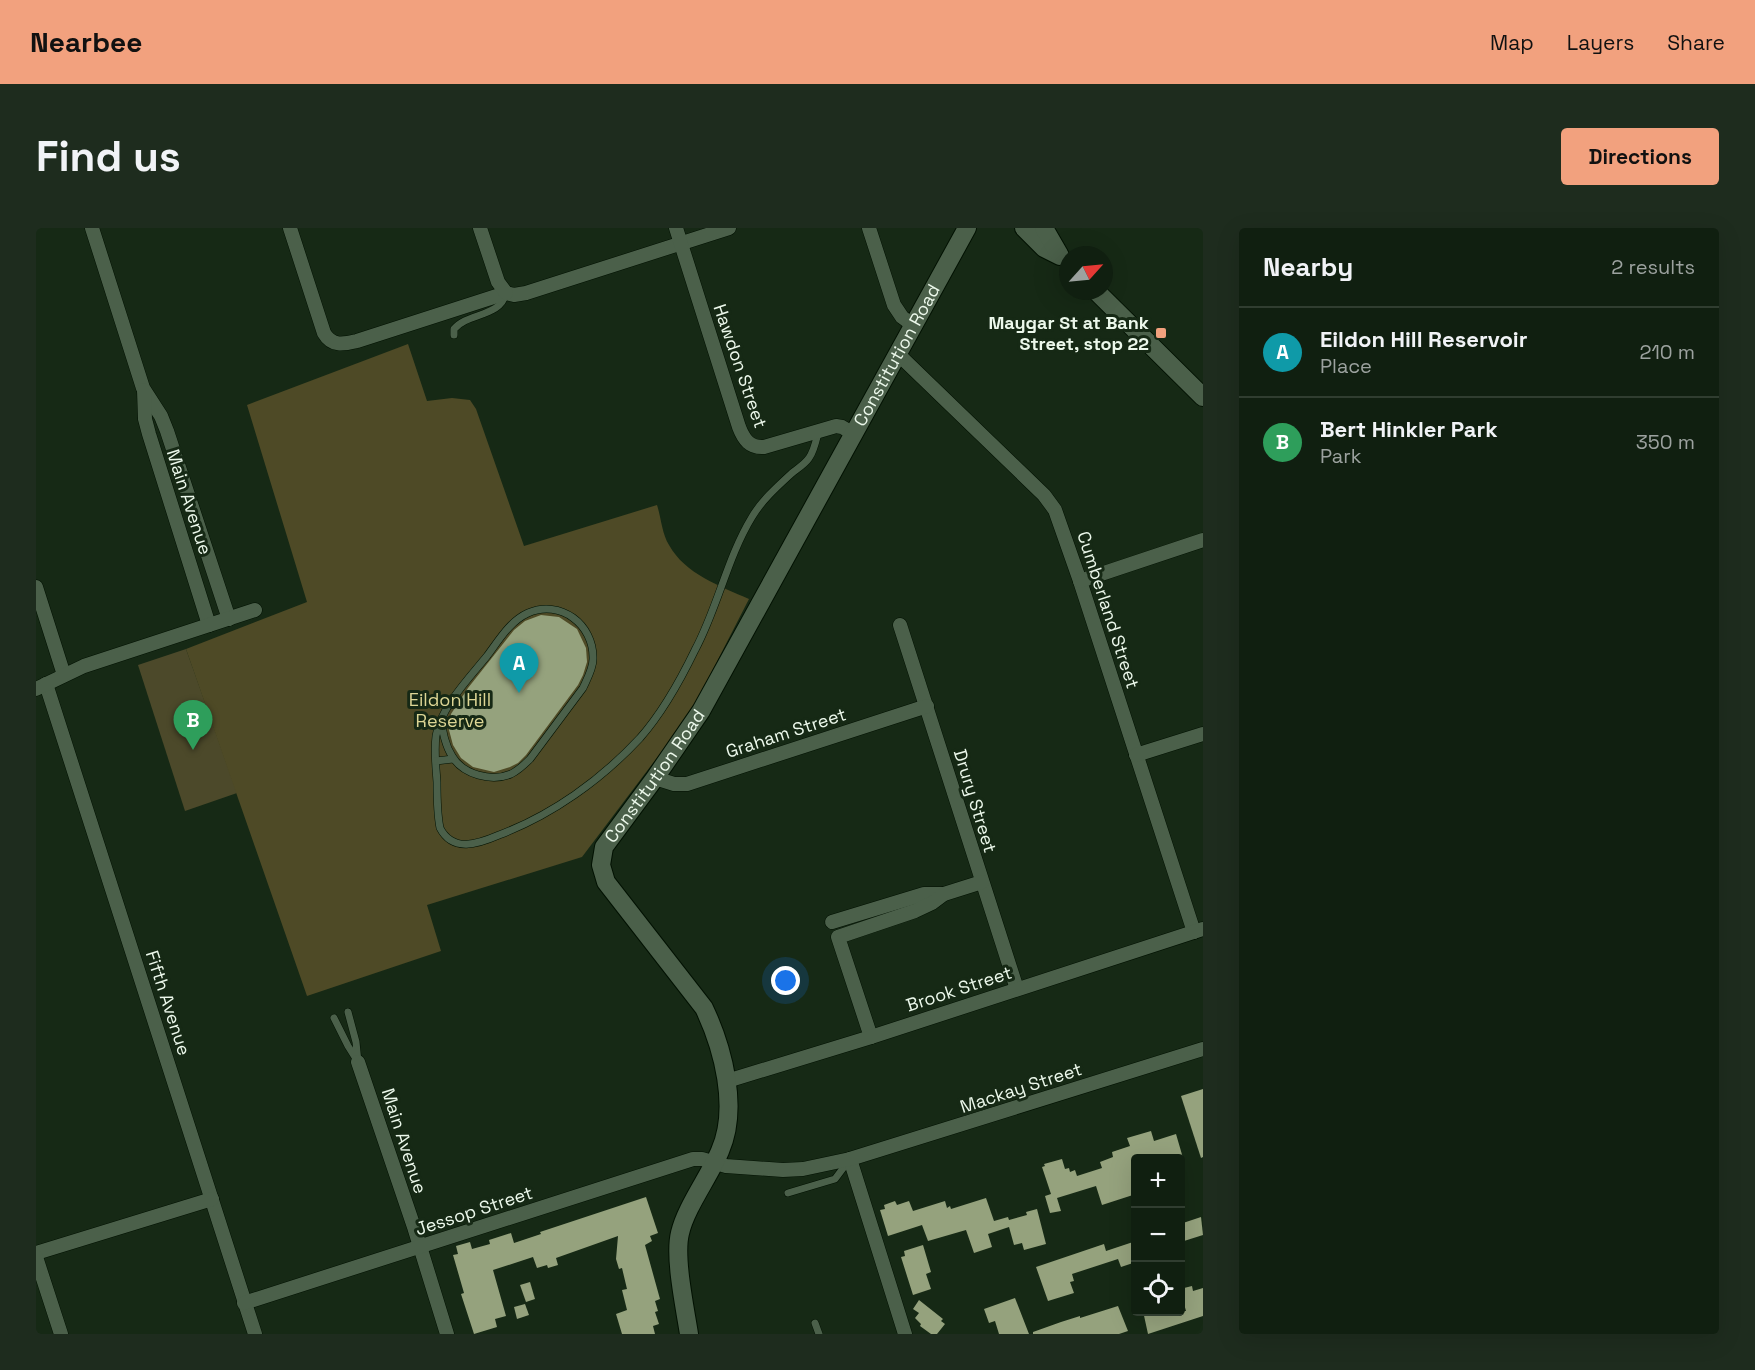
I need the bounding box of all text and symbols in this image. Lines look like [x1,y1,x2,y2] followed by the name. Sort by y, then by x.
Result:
[30,24,142,60] text: Nearbee
[1490,29,1534,56] text: Map
[1567,29,1634,56] text: Layers
[1667,29,1725,56] text: Share
[1561,128,1719,185] button: Directions
[36,130,181,183] text: Find us
[1059,246,1113,300] north arrow
[1263,250,1353,284] text: Nearby
[1611,254,1695,280] text: 2 results
[848,280,945,430] street label: Constitution Road
[709,301,772,431] street label: Hawdon Street
[988,311,1149,355] place label: Maygar St at Bank Street, stop 22
[1320,325,1527,353] text: Eildon Hill Reservoir
[1154,326,1168,340] marker: Maygar St at Bank Street, stop 22
[1276,339,1289,365] text: A
[1639,339,1695,365] text: 210 m
[1320,353,1372,379] text: Place
[1320,415,1498,443] text: Bert Hinkler Park
[1276,429,1289,455] text: B
[1636,429,1695,455] text: 350 m
[1320,443,1362,469] text: Park
[162,446,217,557] street label: Main Avenue
[1072,528,1145,691] street label: Cumberland Street
[500,644,538,693] pin: A
[409,688,491,732] park label: Eildon Hill Reserve
[174,700,212,750] pin: B
[723,702,849,763] street label: Graham Street
[599,705,710,847] street label: Constitution Road
[949,746,1002,855] street label: Drury Street
[141,947,196,1058] street label: Fifth Avenue
[903,961,1015,1016] street label: Brook Street
[771,966,800,995] your location
[957,1057,1085,1118] street label: Mackay Street
[377,1085,432,1196] street label: Main Avenue
[1131,1154,1185,1316] map controls
[1131,1154,1185,1208] button: +
[412,1181,536,1240] street label: Jessop Street
[1131,1208,1185,1262] button: −
[1131,1262,1185,1316] button: locate

